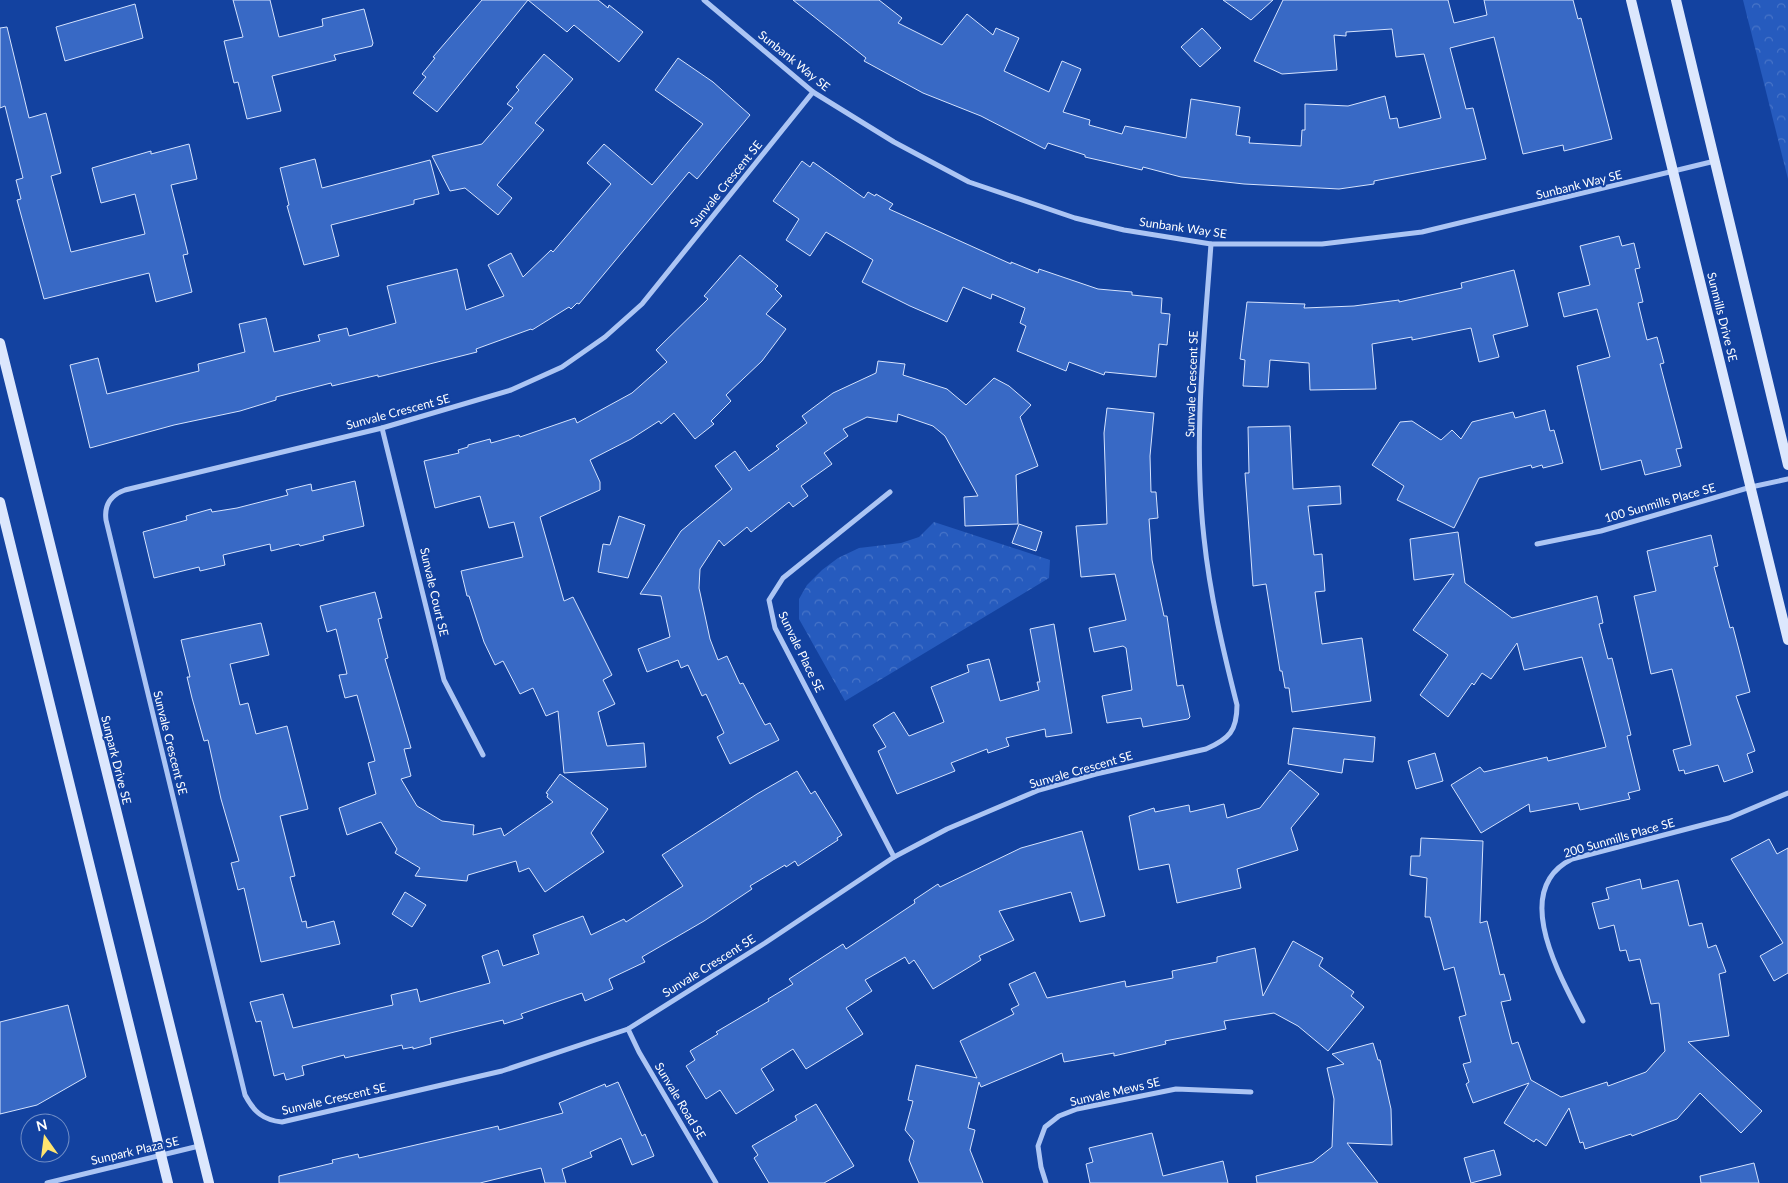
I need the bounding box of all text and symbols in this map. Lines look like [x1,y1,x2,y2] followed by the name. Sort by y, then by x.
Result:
[755,27,833,94] street label: Sunbank Way SE
[686,137,765,230] street label: Sunvale Crescent SE
[1534,167,1624,202] street label: Sunbank Way SE
[1138,214,1228,241] street label: Sunbank Way SE
[1704,271,1741,363] street label: Sunmills Drive SE
[1182,330,1201,438] street label: Sunvale Crescent SE
[344,390,452,433] street label: Sunvale Crescent SE
[1603,479,1717,526] street label: 100 Sunmills Place SE
[417,546,452,638] street label: Sunvale Court SE
[775,609,828,695] street label: Sunvale Place SE
[150,689,191,797] street label: Sunvale Crescent SE
[98,714,135,806] street label: Sunpark Drive SE
[1027,748,1134,791] street label: Sunvale Crescent SE
[1562,814,1676,861] street label: 200 Sunmills Place SE
[659,931,758,1000] street label: Sunvale Crescent SE
[652,1060,709,1142] street label: Sunvale Road SE
[1068,1074,1162,1109] street label: Sunvale Mews SE
[280,1079,388,1118] street label: Sunvale Crescent SE
[20,1113,70,1163] north arrow
[34,1115,49,1134] text: N
[89,1133,180,1168] street label: Sunpark Plaza SE

